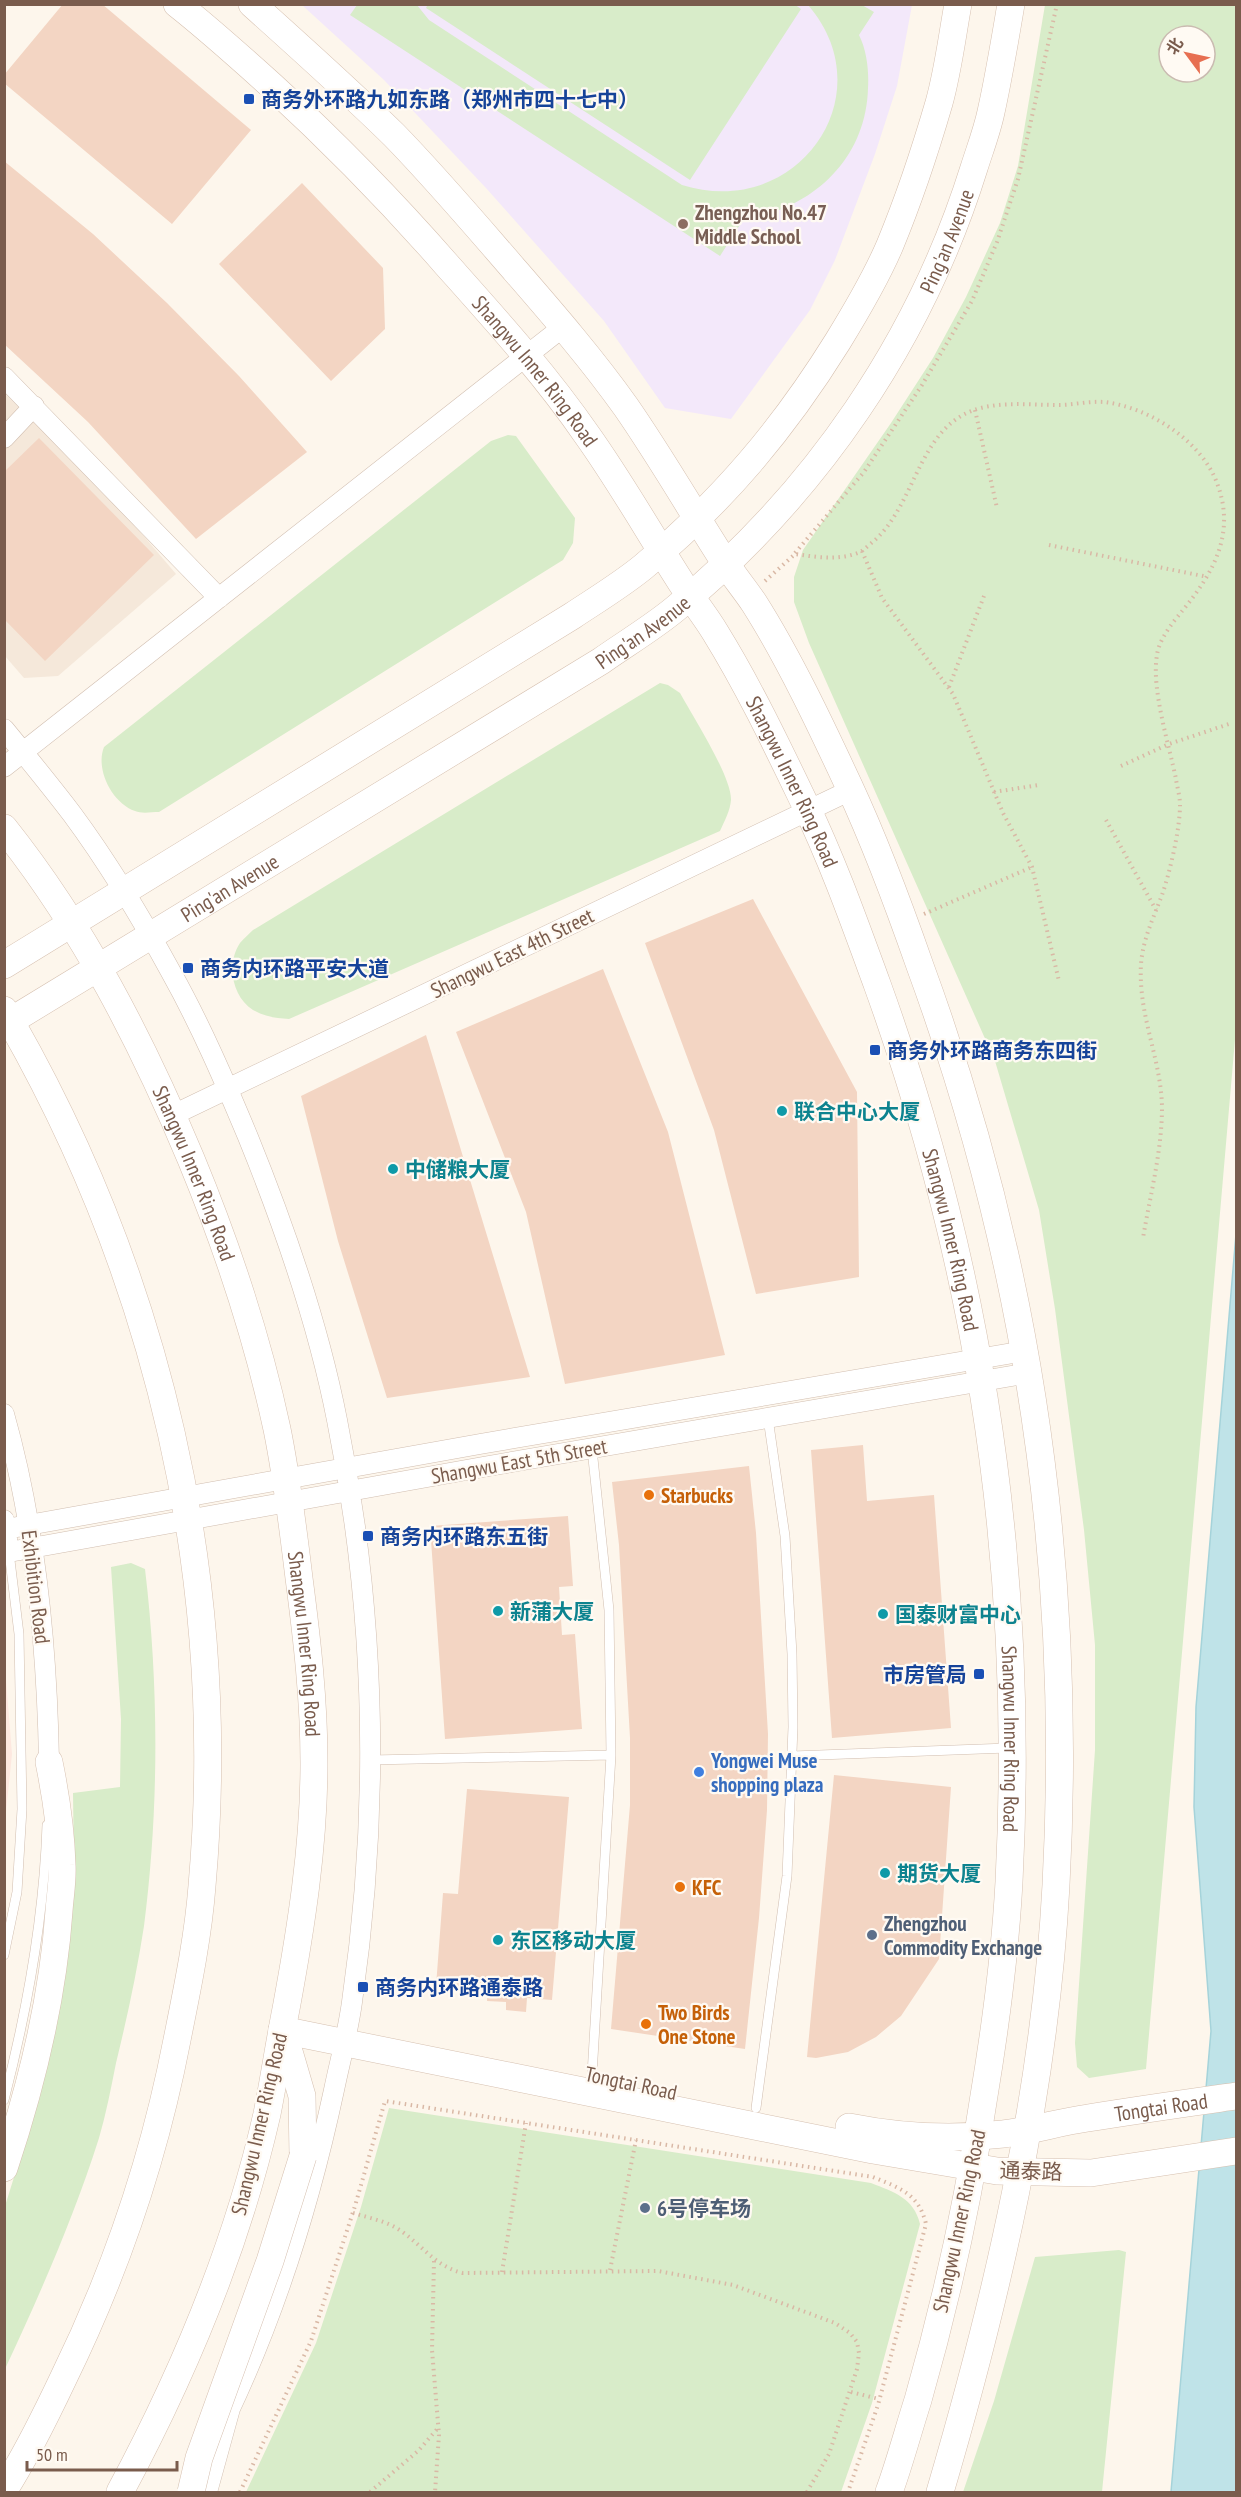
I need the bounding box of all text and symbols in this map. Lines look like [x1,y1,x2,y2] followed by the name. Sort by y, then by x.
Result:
[1157,24,1217,84] north arrow
[1162,34,1187,58] text: 北
[261,86,639,113] place label: 商务外环路九如东路（郑州市四十七中）
[242,92,256,106] marker: 商务外环路九如东路（郑州市四十七中）
[913,186,980,297] street label: Ping'an Avenue
[695,199,827,250] place label: Zhengzhou No.47 Middle School
[676,217,690,231] marker: Zhengzhou No.47 Middle School
[467,290,604,452] street label: Shangwu Inner Ring Road
[590,589,695,674] street label: Ping'an Avenue
[740,691,845,871] street label: Shangwu Inner Ring Road
[176,847,283,928] street label: Ping'an Avenue
[426,902,598,1004] street label: Shangwu East 4th Street
[200,955,389,982] place label: 商务内环路平安大道
[181,961,195,975] marker: 商务内环路平安大道
[887,1037,1097,1064] place label: 商务外环路商务东四街
[868,1043,882,1057] marker: 商务外环路商务东四街
[147,1081,242,1264] street label: Shangwu Inner Ring Road
[794,1098,920,1125] place label: 联合中心大厦
[775,1104,789,1118] marker: 联合中心大厦
[917,1145,985,1333] street label: Shangwu Inner Ring Road
[405,1156,510,1183] place label: 中储粮大厦
[386,1162,400,1176] marker: 中储粮大厦
[429,1432,609,1490] street label: Shangwu East 5th Street
[661,1482,733,1509] place label: Starbucks
[642,1488,656,1502] marker: Starbucks
[380,1523,548,1550] place label: 商务内环路东五街
[16,1529,56,1645] street label: Exhibition Road
[361,1529,375,1543] marker: 商务内环路东五街
[282,1550,327,1737] street label: Shangwu Inner Ring Road
[510,1598,594,1625] place label: 新蒲大厦
[895,1601,1021,1628] place label: 国泰财富中心
[491,1604,505,1618] marker: 新蒲大厦
[876,1607,890,1621] marker: 国泰财富中心
[996,1645,1026,1832] street label: Shangwu Inner Ring Road
[883,1661,967,1688] place label: 市房管局
[972,1667,986,1681] marker: 市房管局
[710,1747,824,1798] place label: Yongwei Muse shopping plaza
[692,1765,706,1779] marker: Yongwei Muse shopping plaza
[897,1860,981,1887] place label: 期货大厦
[878,1866,892,1880] marker: 期货大厦
[692,1874,722,1901] place label: KFC
[673,1880,687,1894] marker: KFC
[884,1910,1042,1961] place label: Zhengzhou Commodity Exchange
[510,1927,636,1954] place label: 东区移动大厦
[865,1928,879,1942] marker: Zhengzhou Commodity Exchange
[491,1933,505,1947] marker: 东区移动大厦
[375,1974,543,2001] place label: 商务内环路通泰路
[356,1980,370,1994] marker: 商务内环路通泰路
[658,1999,735,2050] place label: Two Birds One Stone
[639,2017,653,2031] marker: Two Birds One Stone
[225,2030,293,2218] street label: Shangwu Inner Ring Road
[582,2060,680,2106] street label: Tongtai Road
[1112,2087,1209,2127] street label: Tongtai Road
[926,2127,992,2315] street label: Shangwu Inner Ring Road
[999,2156,1063,2186] street label: 通泰路
[657,2195,751,2222] place label: 6号停车场
[638,2201,652,2215] marker: 6号停车场
[27,2434,177,2472] scale bar
[36,2443,68,2466] text: 50 m

